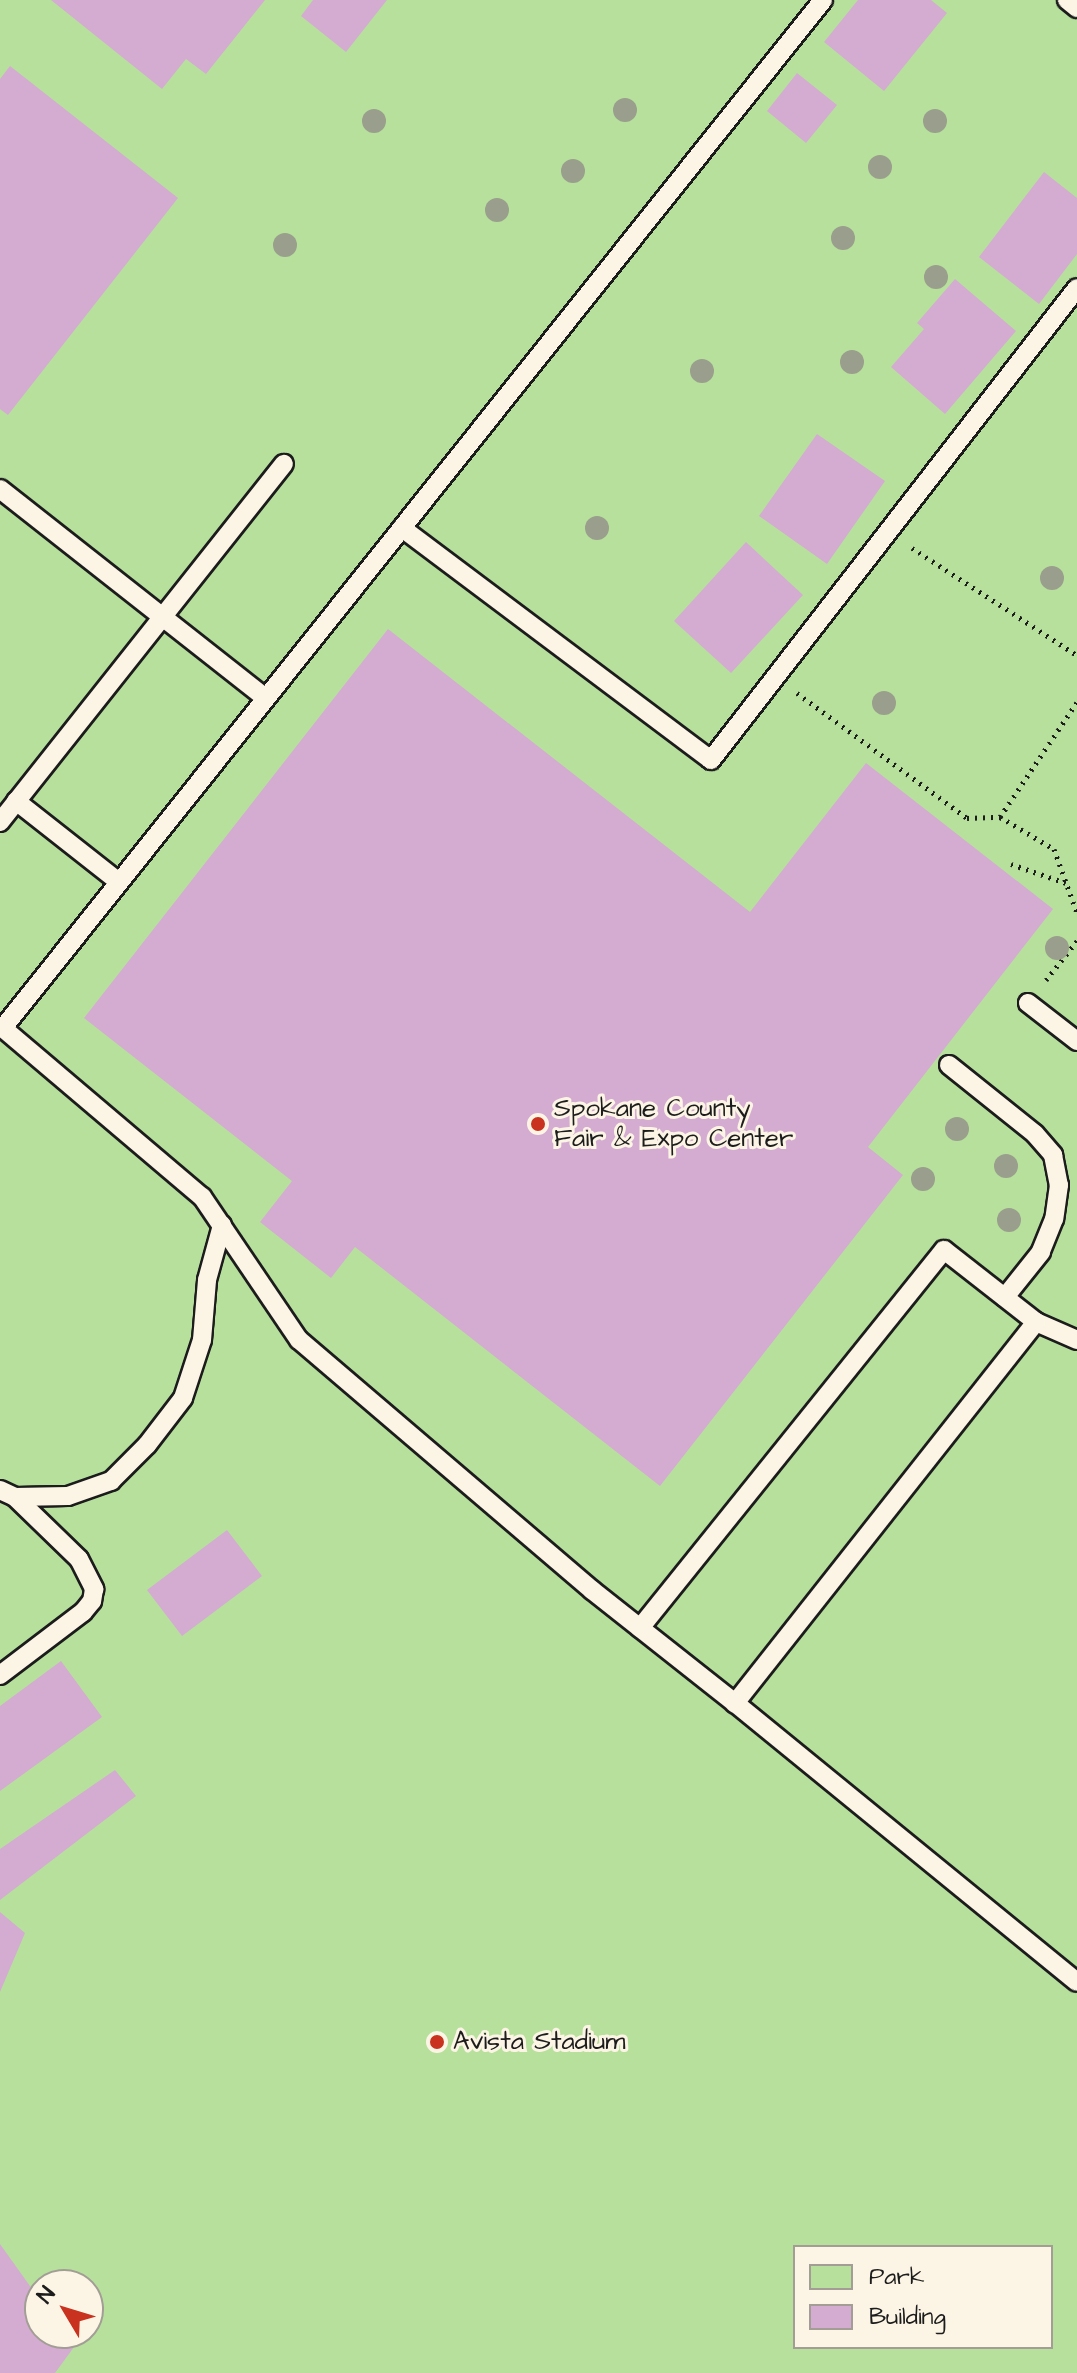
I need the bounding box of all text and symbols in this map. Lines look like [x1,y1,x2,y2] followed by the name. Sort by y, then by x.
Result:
[554,1093,793,1154] place label: Spokane County Fair & Expo Center
[529,1115,547,1133] marker: Spokane County Fair & Expo Center
[453,2026,625,2058] place label: Avista Stadium
[428,2033,446,2051] marker: Avista Stadium
[793,2245,1053,2349] legend
[869,2260,925,2294] text: Park
[24,2269,104,2349] north arrow
[30,2280,63,2310] text: N
[869,2300,946,2334] text: Building

